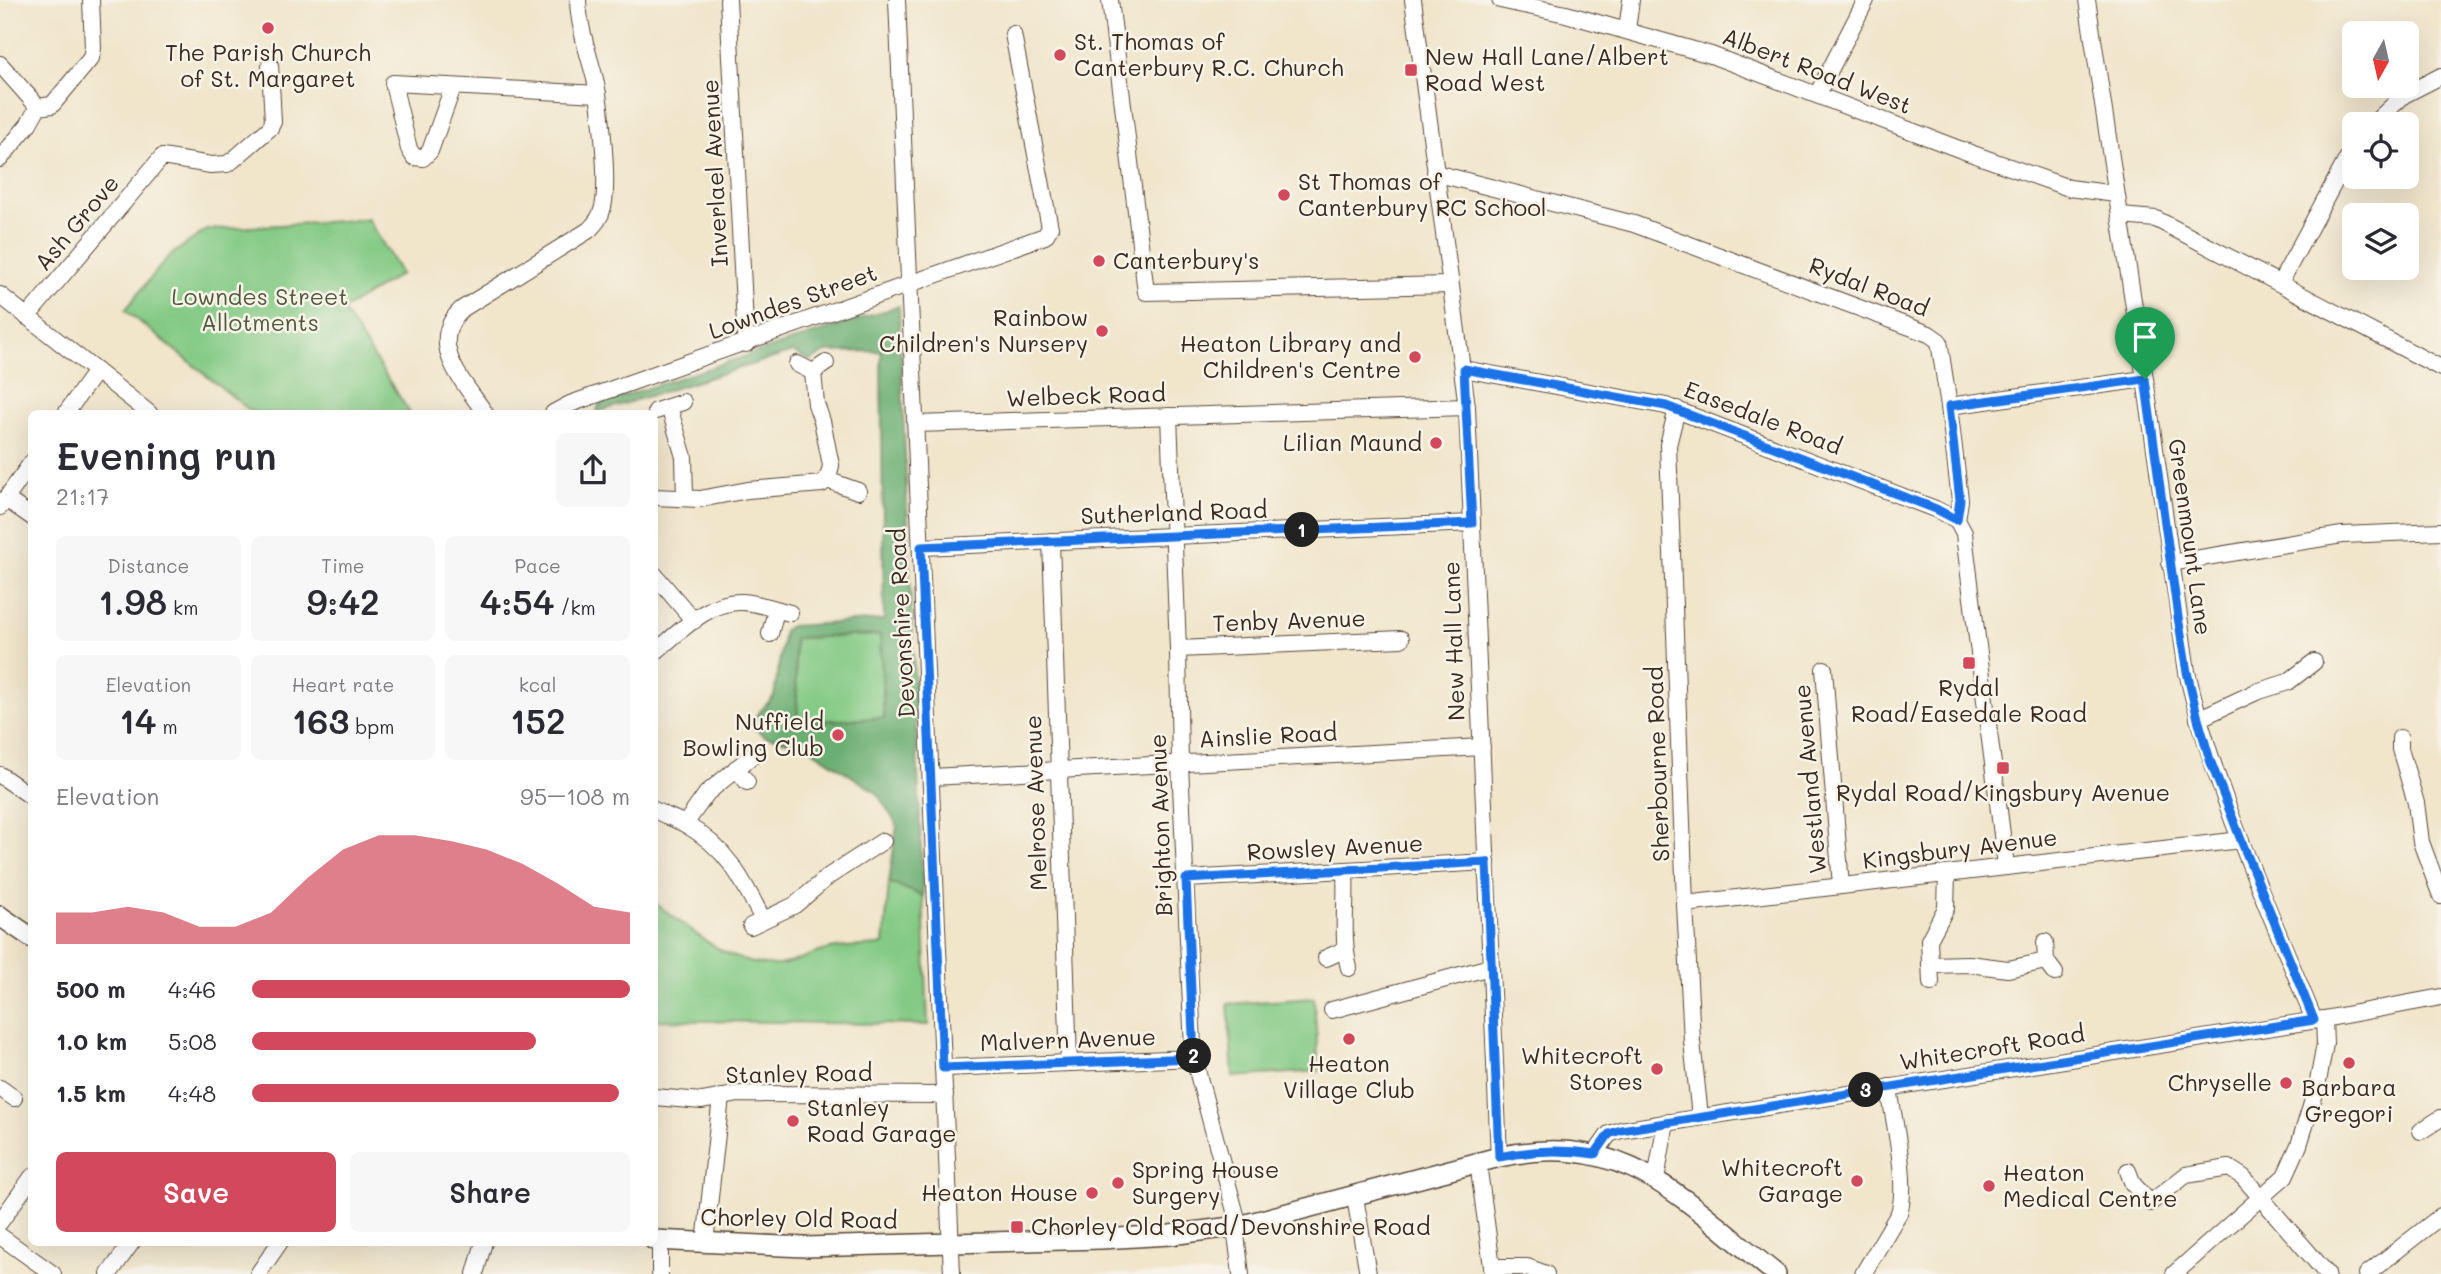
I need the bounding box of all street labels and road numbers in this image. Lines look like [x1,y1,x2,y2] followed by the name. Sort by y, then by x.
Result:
[1719,20,1916,120] street label: Albert Road West
[694,78,734,268] street label: Inverlael Avenue
[27,168,125,276] street label: Ash Grove
[1805,249,1934,323] street label: Rydal Road
[704,257,881,345] street label: Lowndes Street
[1680,373,1846,461] street label: Easedale Road
[1006,377,1166,413] street label: Welbeck Road
[2162,437,2220,637] street label: Greenmount Lane
[1080,494,1268,530] street label: Sutherland Road
[881,527,921,719] street label: Devonshire Road
[1435,561,1471,721] street label: New Hall Lane
[1212,602,1366,638] street label: Tenby Avenue
[1639,666,1675,862] street label: Sherbourne Road
[1786,683,1832,875] street label: Westland Avenue
[1017,715,1053,891] street label: Melrose Avenue
[1198,716,1338,754] street label: Ainslie Road
[1142,733,1178,917] street label: Brighton Avenue
[1861,821,2059,875] street label: Kingsbury Avenue
[1246,827,1424,867] street label: Rowsley Avenue
[1897,1018,2087,1076] street label: Whitecroft Road
[979,1021,1156,1057] street label: Malvern Avenue
[725,1057,873,1089] street label: Stanley Road
[700,1201,898,1235] street label: Chorley Old Road

